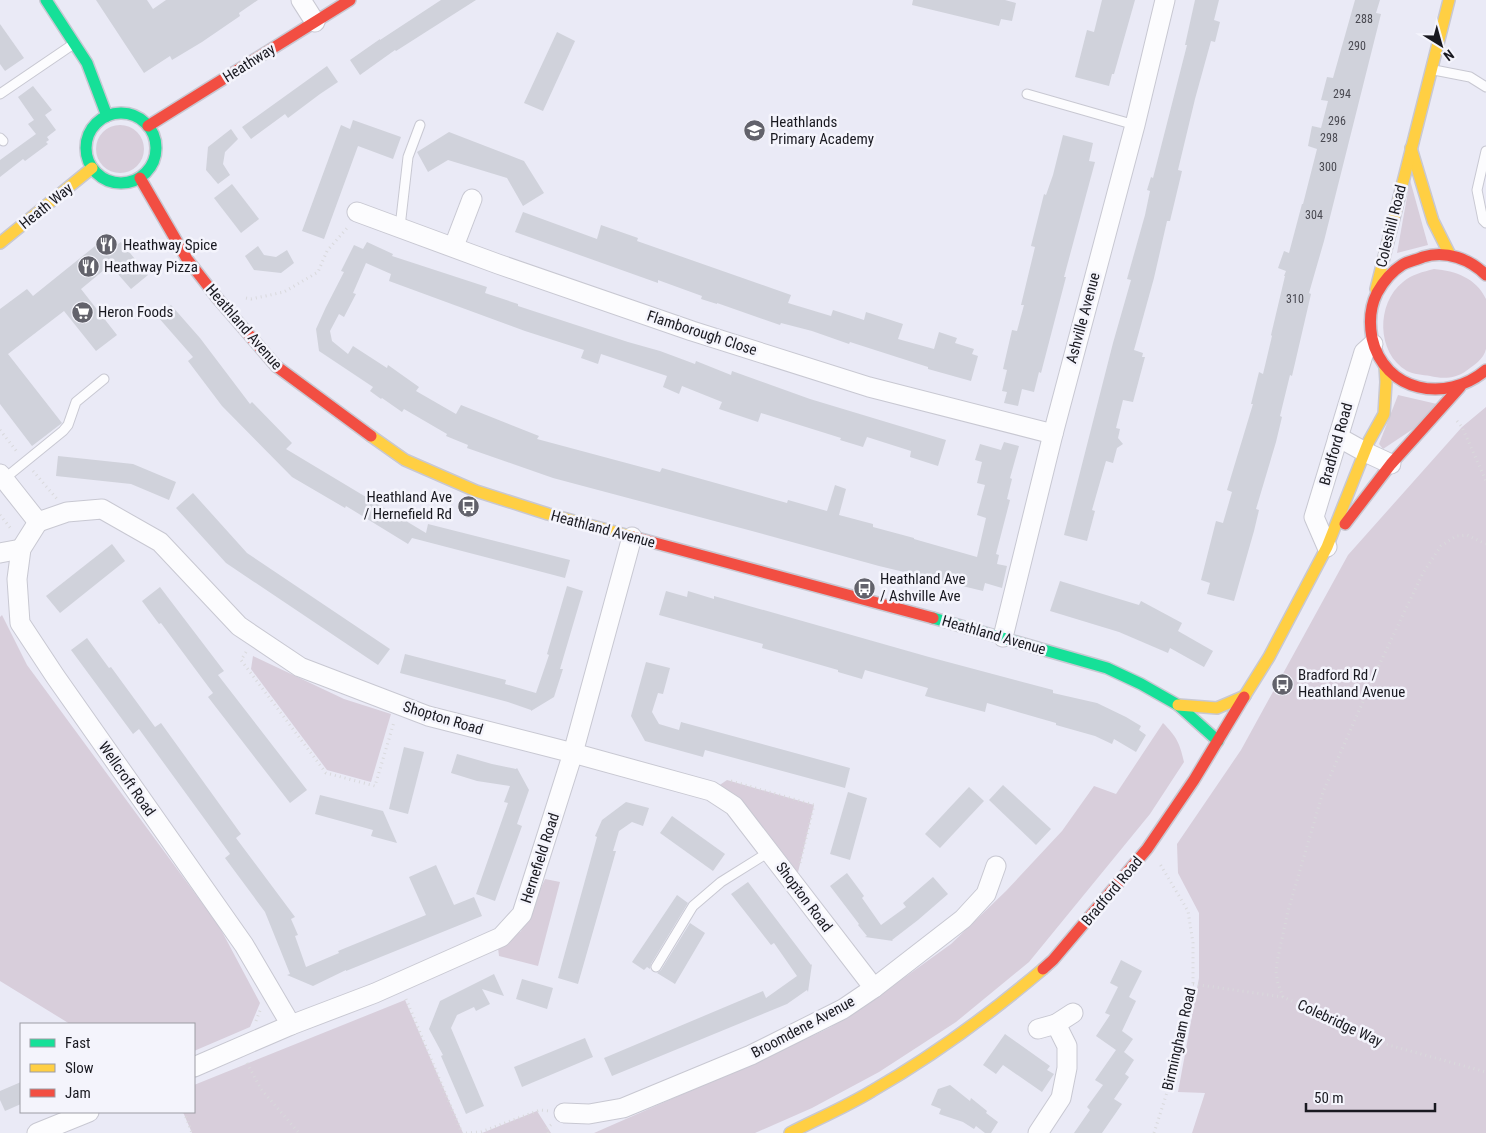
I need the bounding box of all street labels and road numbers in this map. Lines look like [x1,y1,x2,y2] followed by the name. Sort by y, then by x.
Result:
[220,40,278,86] street label: Heathway
[16,179,76,233] street label: Heath Way
[1372,183,1410,269] street label: Coleshill Road
[1062,271,1104,365] street label: Ashville Avenue
[202,281,286,373] street label: Heathland Avenue
[645,307,759,359] street label: Flamborough Close
[1316,401,1356,487] street label: Bradford Road
[549,506,657,552] street label: Heathland Avenue
[940,612,1048,658] street label: Heathland Avenue
[401,697,485,739] street label: Shopton Road
[95,738,159,820] street label: Wellcroft Road
[517,811,563,905] street label: Hernefield Road
[1078,853,1146,929] street label: Bradford Road
[772,859,836,935] street label: Shopton Road
[1158,986,1200,1092] street label: Birmingham Road
[748,992,858,1062] street label: Broomdene Avenue
[1295,995,1385,1051] street label: Colebridge Way

